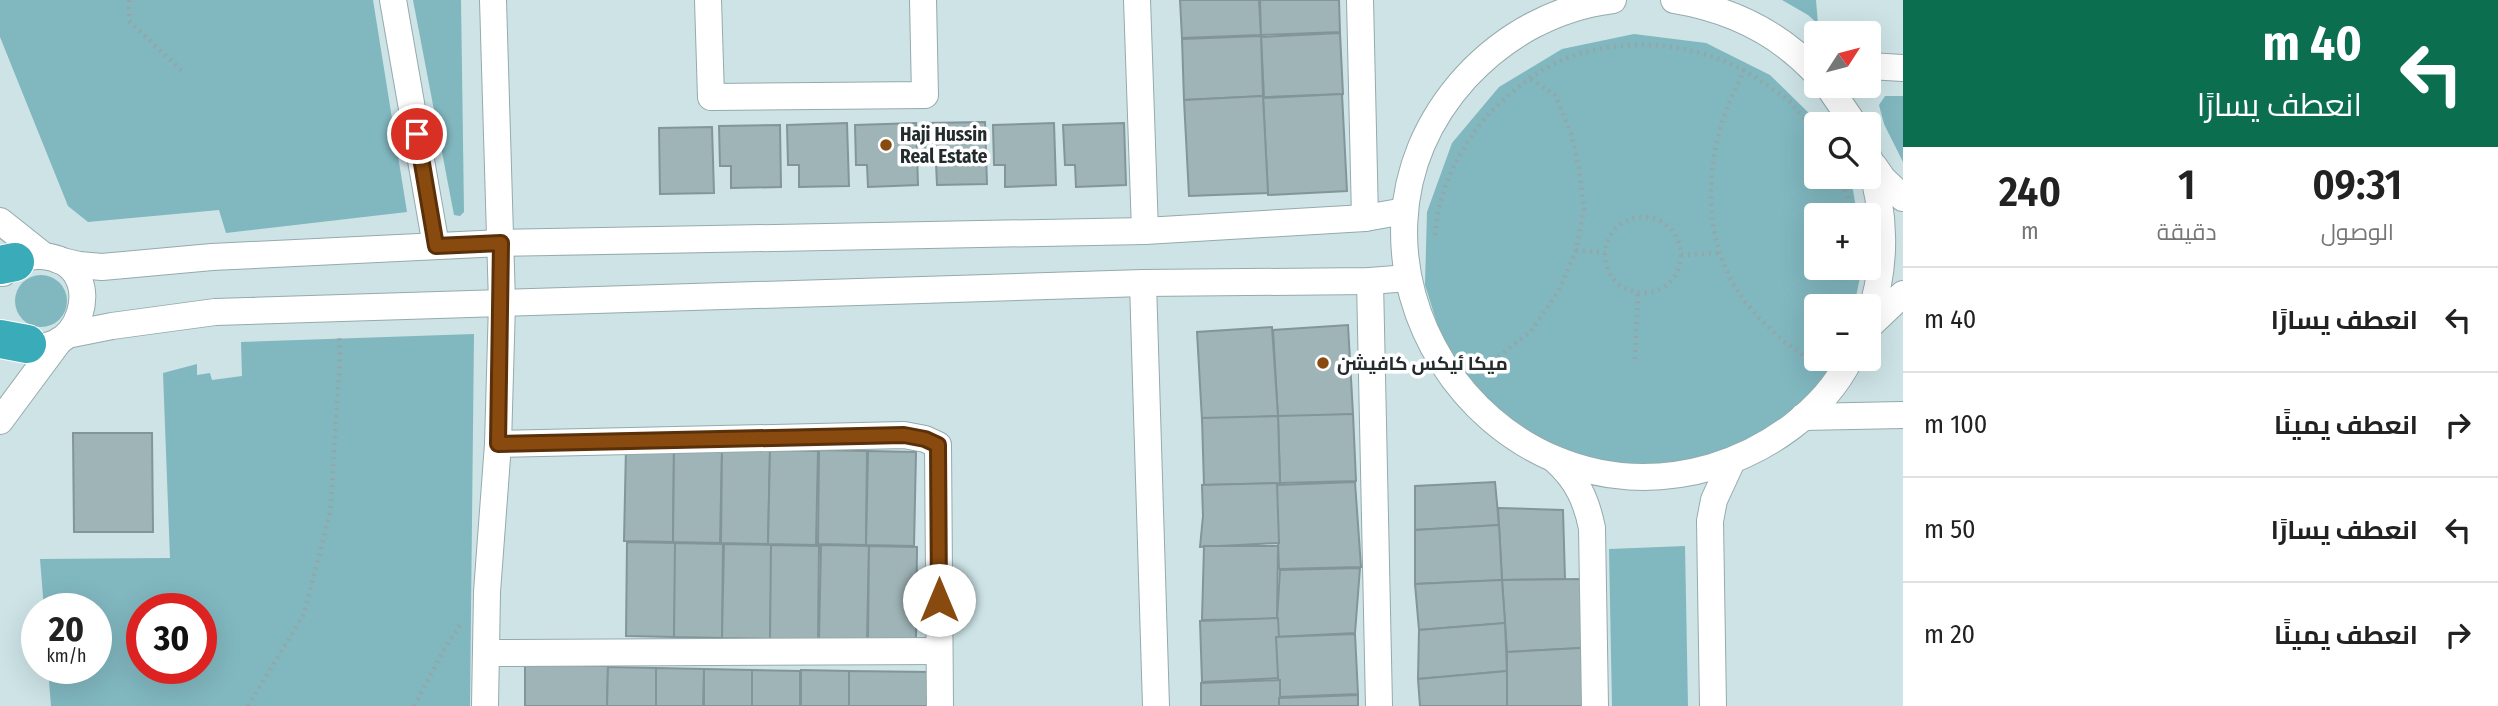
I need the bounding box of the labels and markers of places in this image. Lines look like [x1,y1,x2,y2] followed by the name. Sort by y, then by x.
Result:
[387,104,447,164] pin
[900,123,988,168] place label: Haji Hussin Real Estate
[878,137,894,153] marker: Haji Hussin Real Estate
[1337,352,1508,375] place label: میکا ئیکس کافیشن
[1315,355,1331,371] marker: میکا ئیکس کافیشن

